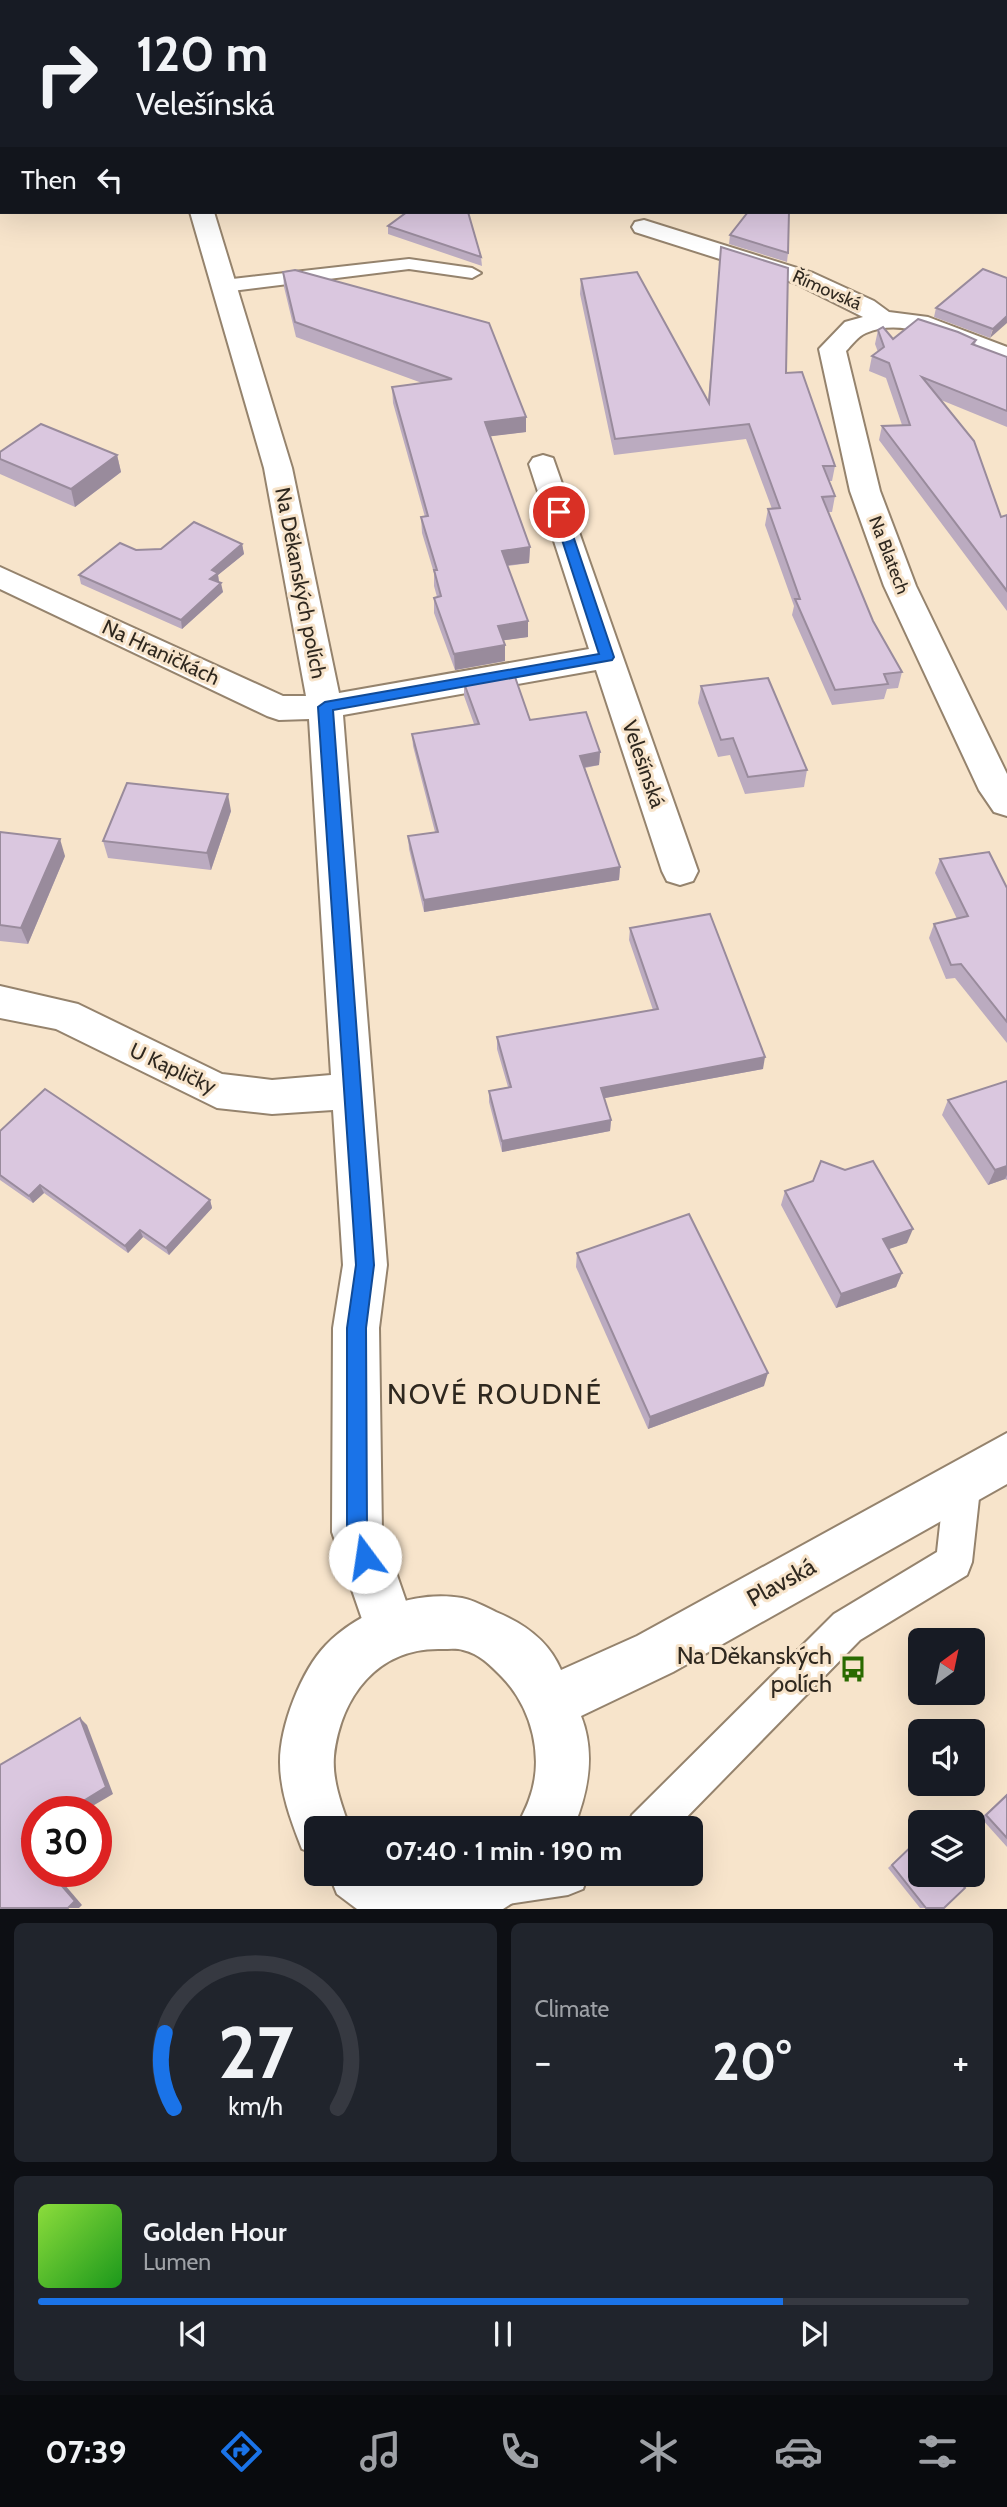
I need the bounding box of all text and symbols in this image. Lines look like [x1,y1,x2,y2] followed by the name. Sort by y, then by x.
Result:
[136,24,268,83] text: 120 m
[21,28,112,119] icon: right
[136,84,274,123] text: Velešínská
[91,161,129,199] icon: left
[21,164,77,196] text: Then
[789,264,866,315] street label: Římovská
[529,482,589,542] pin
[270,485,332,681] street label: Na Děkanských polích
[540,493,578,531] icon: arrive
[864,513,914,597] street label: Na Blatech
[98,614,224,690] street label: Na Hraničkách
[617,717,671,811] street label: Velešínská
[126,1037,221,1099] street label: U Kapličky
[387,1377,603,1411] district label: NOVÉ ROUDNÉ
[328,1520,402,1594] position arrow
[742,1551,821,1613] street label: Plavská
[908,1628,985,1704] north arrow
[908,1628,985,1887] map controls
[677,1641,832,1698] place label: Na Děkanských polích
[838,1654,868,1684] bus stop icon: Na Děkanských polích
[908,1719,985,1796] button: sound
[21,1796,112,1887] speed limit sign: 30
[908,1810,985,1887] button: layers
[385,1835,622,1867] text: 07:40 · 1 min · 190 m
[535,1995,609,2023] text: Climate
[217,2009,293,2097] text: 27
[712,2030,791,2093] text: 20°
[535,2038,551,2085] text: −
[952,2038,969,2085] text: +
[228,2091,283,2121] text: km/h
[143,2216,286,2248] text: Golden Hour
[143,2248,211,2276] text: Lumen
[174,2315,212,2353] icon: previous
[484,2315,522,2353] icon: pause
[795,2315,833,2353] icon: next
[217,2427,266,2476] icon: directions
[356,2427,405,2476] icon: music
[495,2427,544,2476] icon: phone
[634,2427,683,2476] icon: climate
[774,2427,823,2476] icon: car
[913,2427,962,2476] icon: filters
[45,2432,126,2471] text: 07:39

